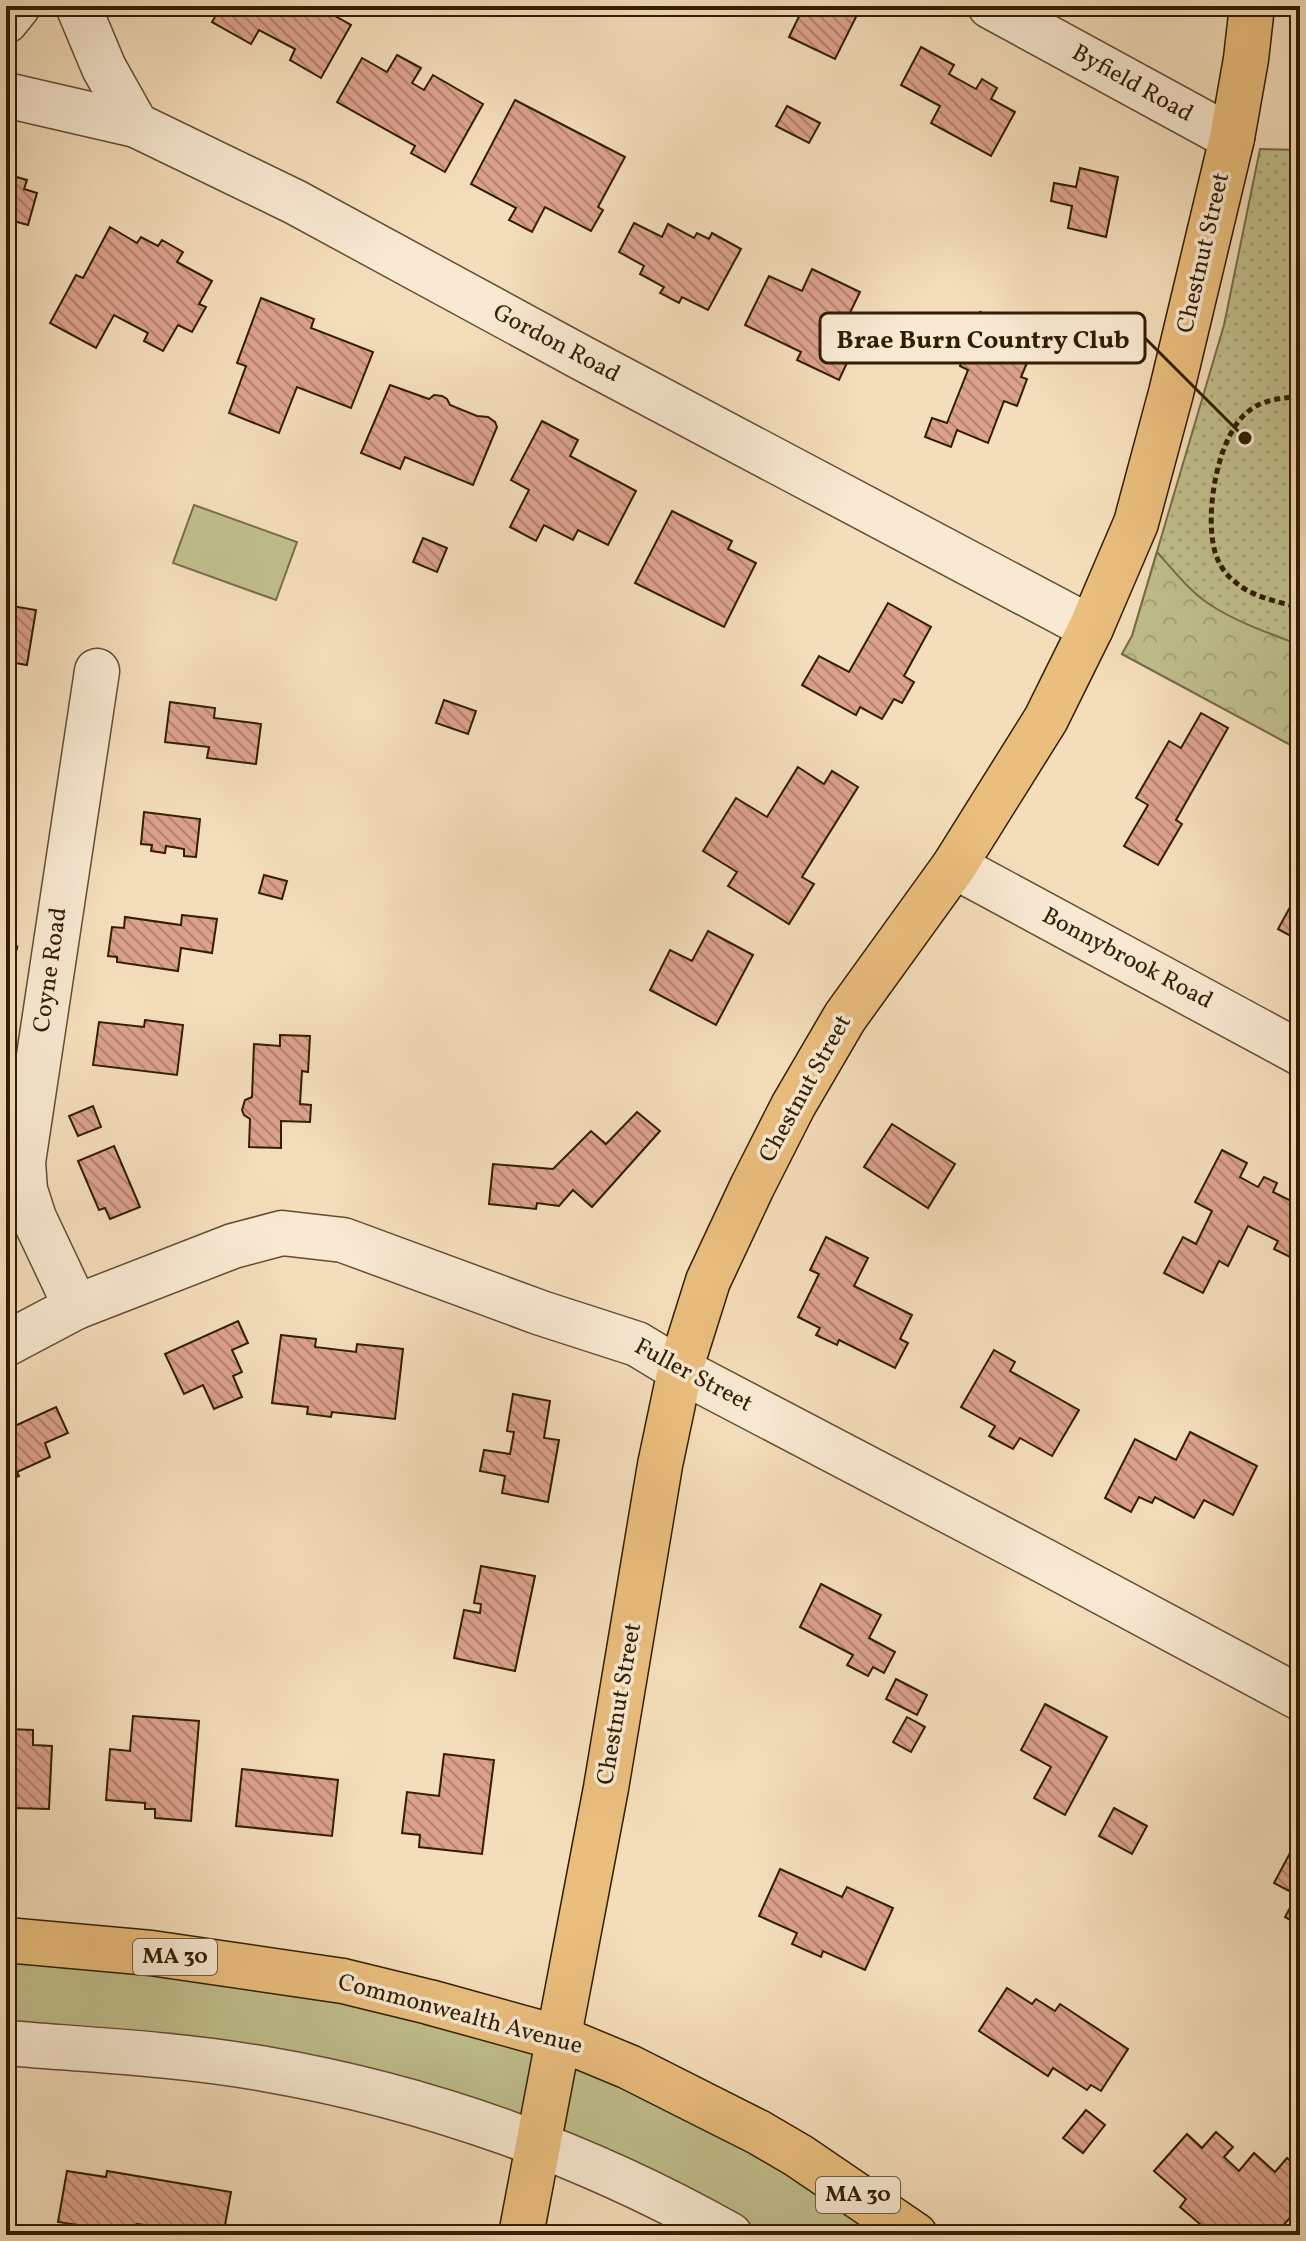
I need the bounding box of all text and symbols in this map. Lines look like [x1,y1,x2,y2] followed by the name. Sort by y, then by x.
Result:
[1065,37,1199,131] street label: Byfield Road
[1169,169,1239,337] street label: Chestnut Street
[486,296,626,392] street label: Gordon Road
[820,313,1145,363] callout: Brae Burn Country Club
[836,323,1130,359] text: Brae Burn Country Club
[1036,900,1218,1018] street label: Bonnybrook Road
[25,905,77,1035] street label: Coyne Road
[751,1009,861,1169] street label: Chestnut Street
[628,1331,758,1421] street label: Fuller Street
[589,1620,651,1788] street label: Chestnut Street
[133,1939,217,1975] road number: MA 30
[334,1966,586,2064] street label: Commonwealth Avenue
[816,2177,900,2213] road number: MA 30

